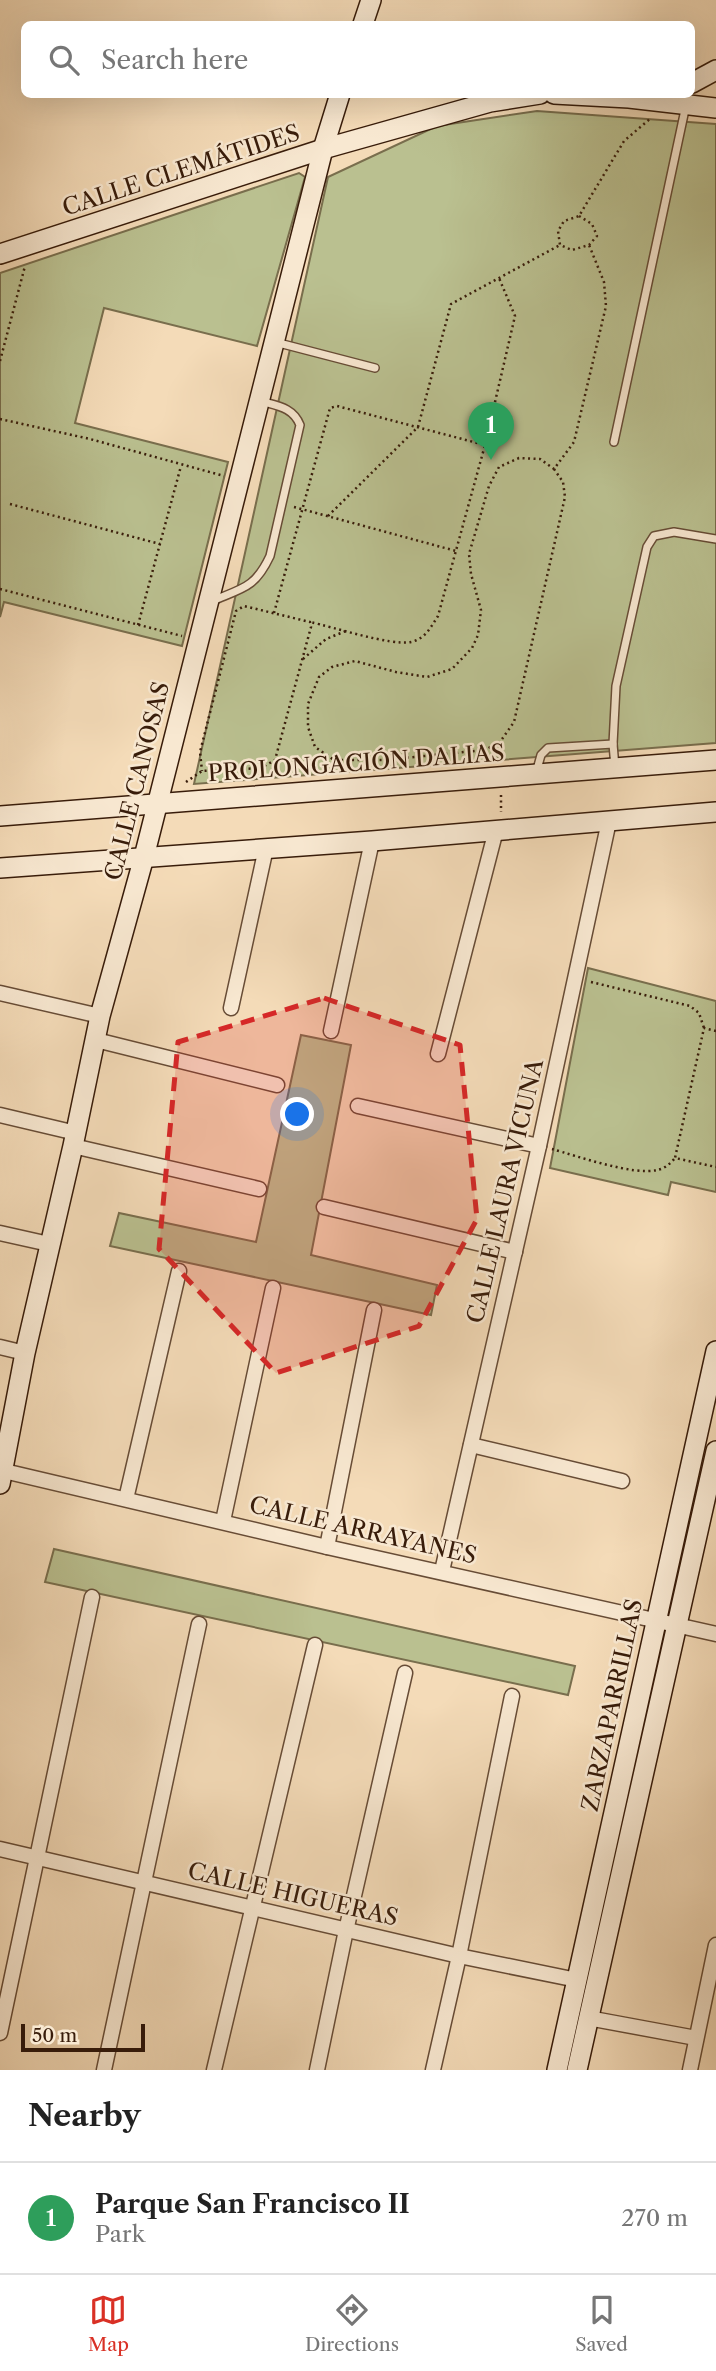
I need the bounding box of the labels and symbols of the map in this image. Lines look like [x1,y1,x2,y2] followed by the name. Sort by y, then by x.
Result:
[59,118,303,222] street label: CALLE CLEMÁTIDES
[468,402,514,460] pin: 1
[99,679,175,883] street label: CALLE CANOSAS
[207,739,505,787] street label: PROLONGACIÓN DALIAS
[461,1055,549,1326] street label: CALLE LAURA VICUNA
[280,1097,314,1131] your location
[247,1490,479,1570] street label: CALLE ARRAYANES
[576,1596,648,1814] street label: ZARZAPARRILLAS
[185,1856,401,1932] street label: CALLE HIGUERAS
[21,2021,145,2053] scale bar

